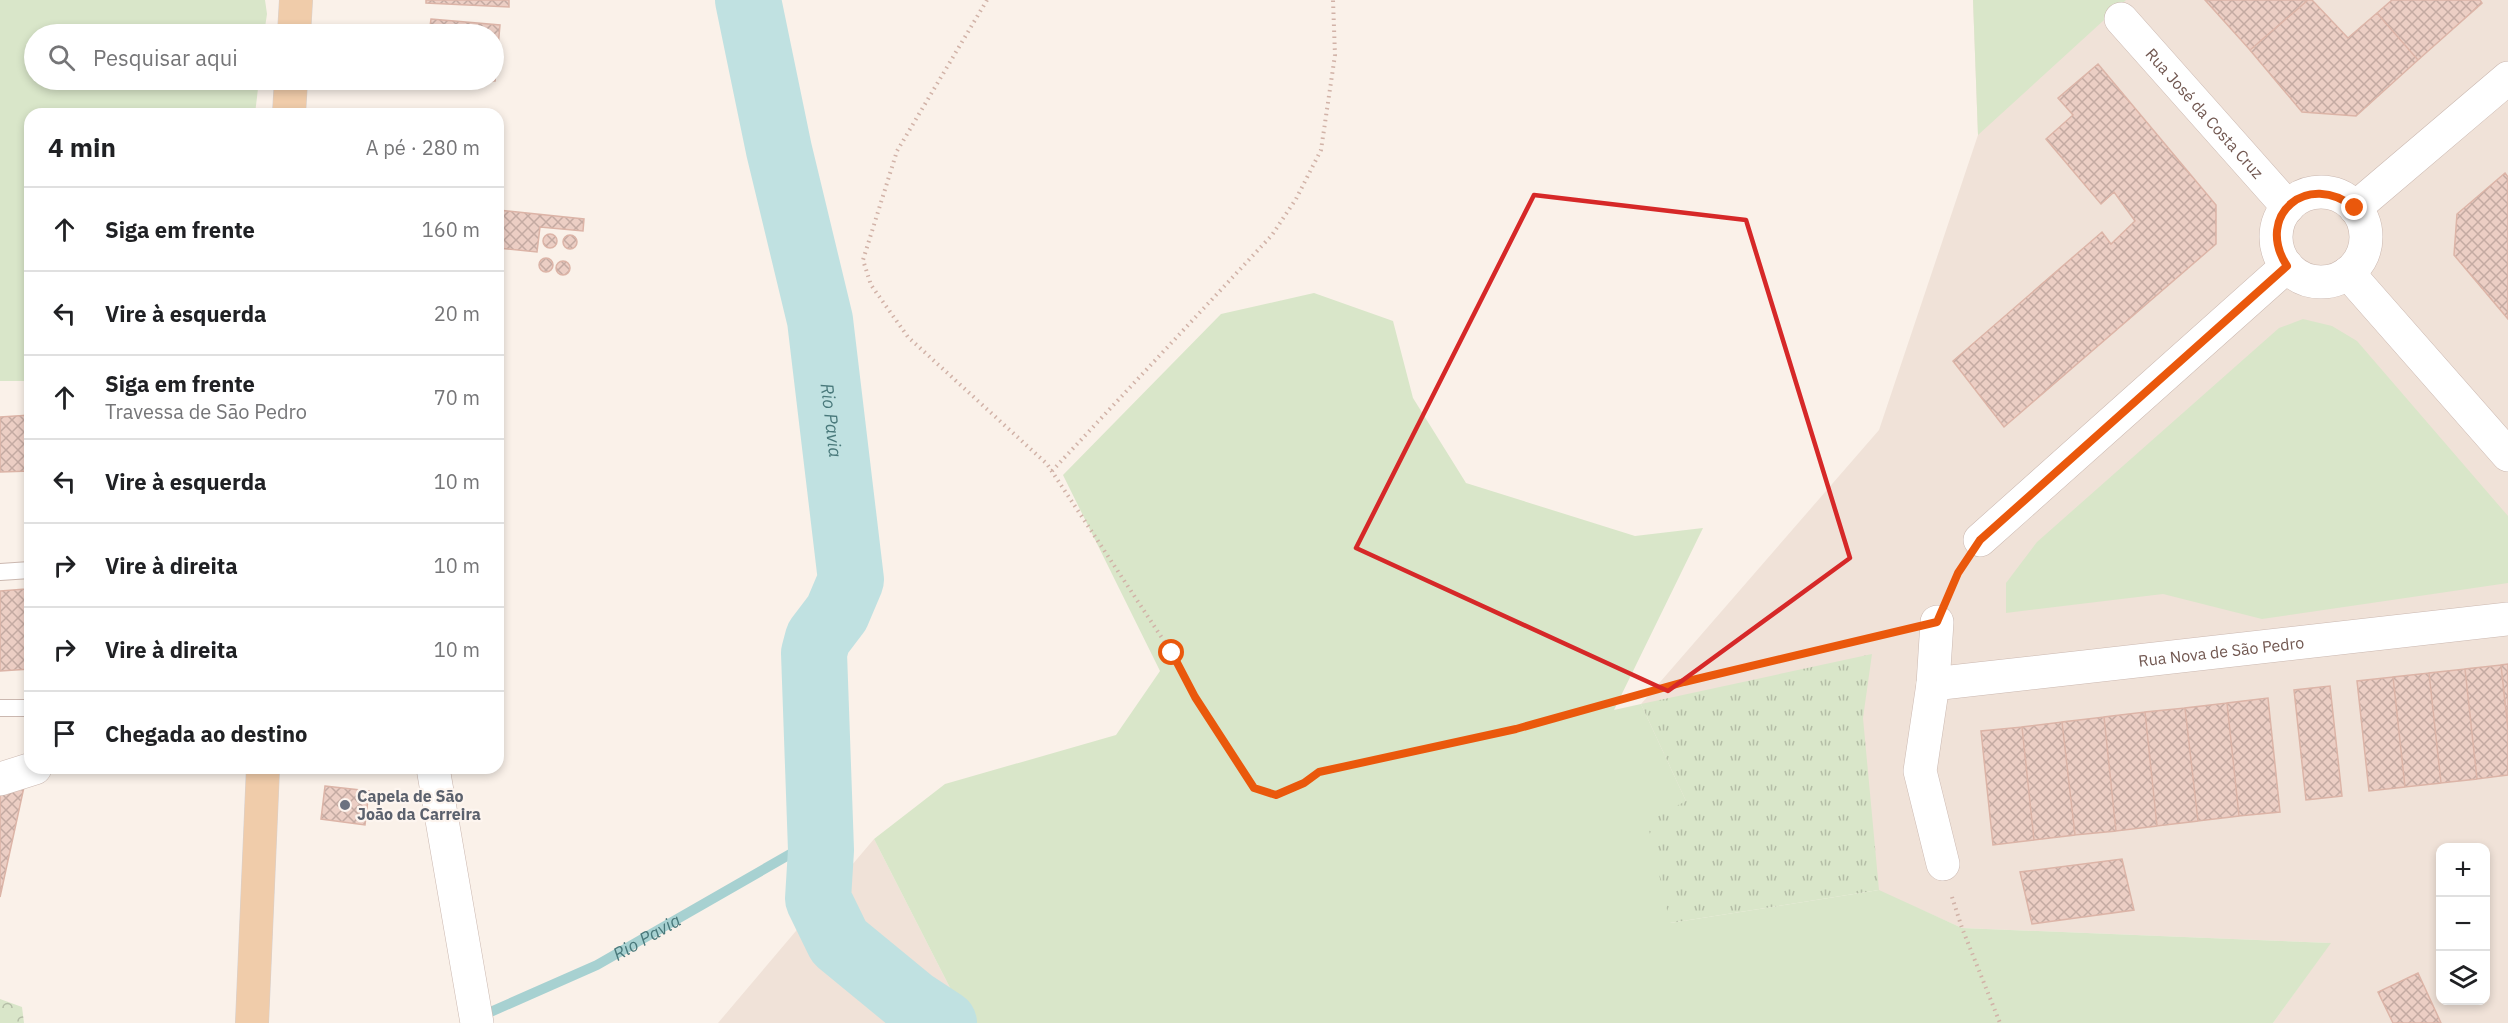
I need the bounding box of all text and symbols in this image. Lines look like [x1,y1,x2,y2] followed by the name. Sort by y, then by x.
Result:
[24,24,504,90] search box
[45,41,78,74] icon: search
[93,43,238,72] text: Pesquisar aqui
[2142,44,2268,183] street label: Rua José da Costa Cruz
[48,130,116,164] text: 4 min
[366,134,480,161] text: A pé · 280 m
[2341,194,2367,220] route end
[48,213,81,246] icon: ahead
[105,215,255,244] text: Siga em frente
[422,216,480,243] text: 160 m
[48,297,81,330] icon: left
[105,299,267,328] text: Vire à esquerda
[434,300,480,327] text: 20 m
[105,369,255,398] text: Siga em frente
[48,381,81,414] icon: ahead
[816,382,848,459] water label: Rio Pavia
[434,384,480,411] text: 70 m
[105,398,307,425] text: Travessa de São Pedro
[48,465,81,498] icon: left
[105,467,267,496] text: Vire à esquerda
[434,468,480,495] text: 10 m
[48,549,81,582] icon: right
[105,551,238,580] text: Vire à direita
[434,552,480,579] text: 10 m
[2137,632,2305,671] street label: Rua Nova de São Pedro
[48,633,81,666] icon: right
[105,635,238,664] text: Vire à direita
[434,636,480,663] text: 10 m
[1158,639,1184,665] route start
[48,717,81,750] icon: arrive
[105,719,308,748] text: Chegada ao destino
[357,786,481,824] place label: Capela de São João da Carreira
[338,798,352,812] marker: Capela de São João da Carreira
[2436,843,2490,1005] map controls
[2436,843,2490,897] button: +
[2436,897,2490,951] button: −
[608,908,685,965] water label: Rio Pavia
[2436,951,2490,1005] button: layers

